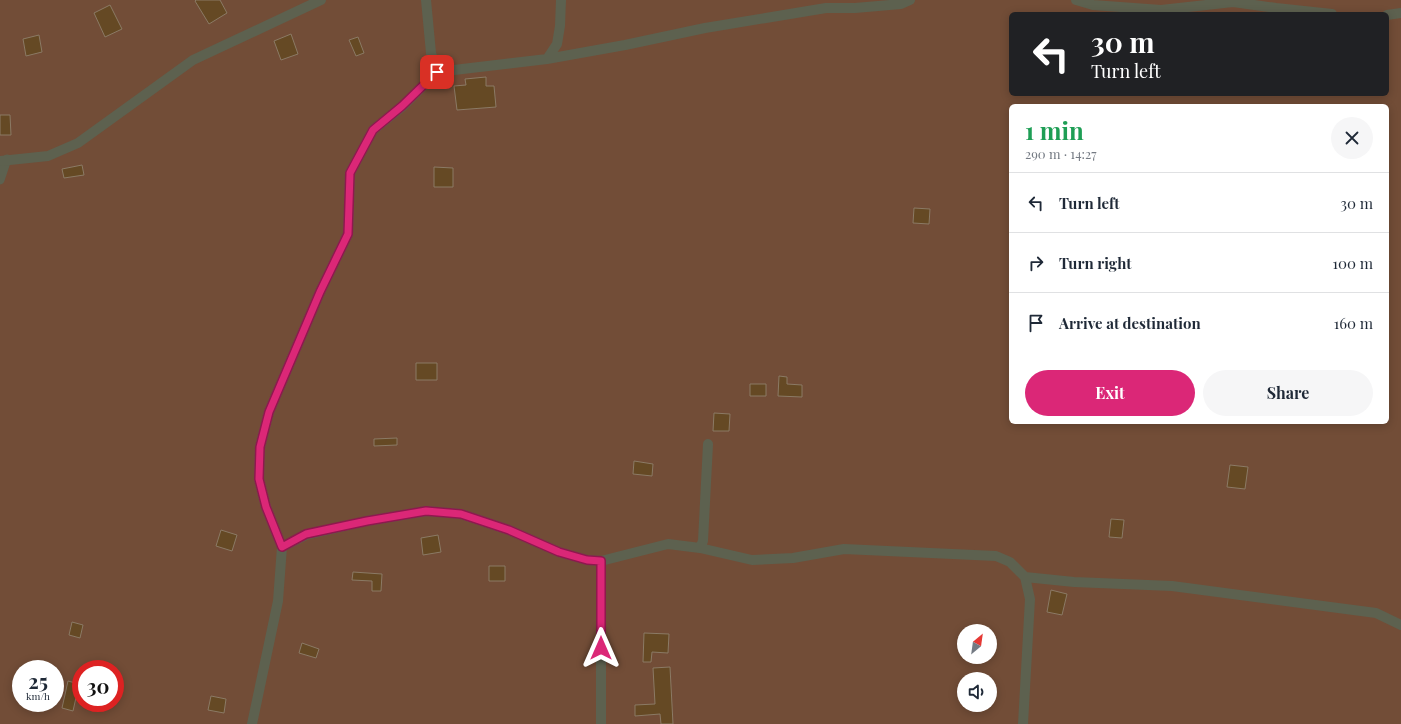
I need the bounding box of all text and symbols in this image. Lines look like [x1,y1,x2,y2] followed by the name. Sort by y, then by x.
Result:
[1091,23,1155,60] text: 30 m
[1025,28,1077,80] icon: left
[420,55,454,89] pin
[1091,59,1161,83] text: Turn left
[426,61,448,83] icon: arrive
[1025,114,1084,146] text: 1 min
[1331,117,1373,159] button: close
[1025,145,1097,162] text: 290 m · 14:27
[1025,192,1047,214] icon: left
[1059,193,1120,213] text: Turn left
[1340,193,1373,213] text: 30 m
[1025,252,1047,274] icon: right
[1059,253,1132,273] text: Turn right
[1332,253,1373,273] text: 100 m
[1025,312,1047,334] icon: arrive
[1059,313,1201,333] text: Arrive at destination
[1334,313,1373,333] text: 160 m
[1025,370,1195,416] button: Exit
[1203,370,1373,416] button: Share
[957,624,997,664] north arrow
[957,624,997,712] map controls
[580,627,622,669] position arrow
[72,660,124,712] speed limit sign: 30
[28,667,48,694] text: 25
[957,672,997,712] button: sound
[26,689,50,703] text: km/h

